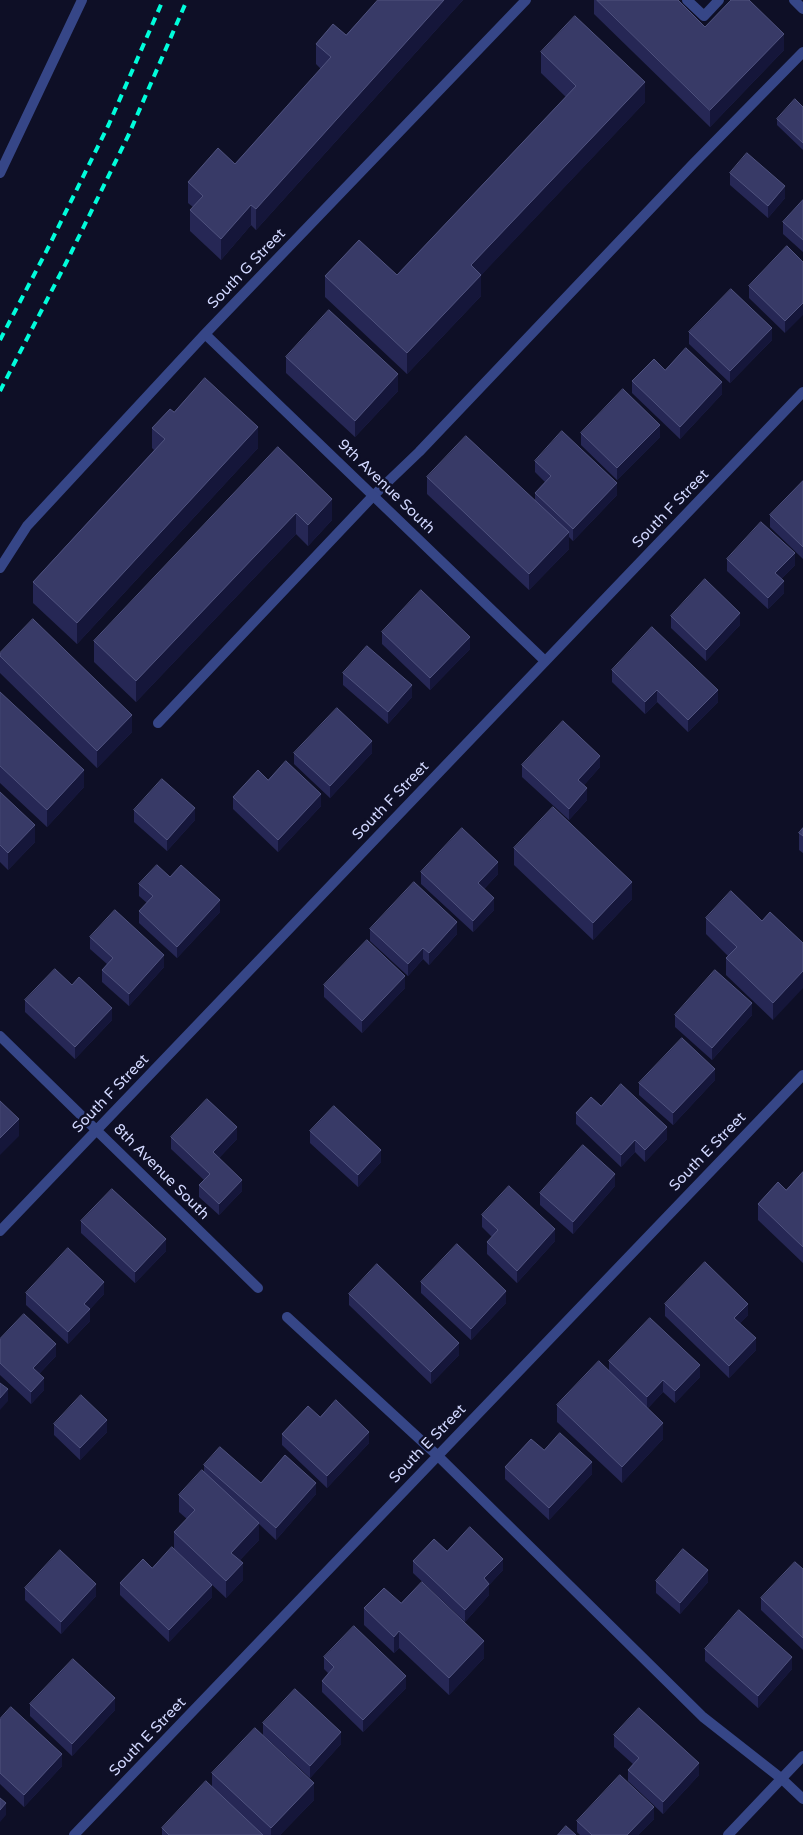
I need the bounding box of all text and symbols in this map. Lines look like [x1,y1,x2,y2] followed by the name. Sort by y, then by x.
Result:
[204,225,290,313] street label: South G Street
[334,436,438,538] street label: 9th Avenue South
[629,466,713,552] street label: South F Street
[349,758,433,844] street label: South F Street
[69,1051,153,1137] street label: South F Street
[666,1109,750,1195] street label: South E Street
[109,1120,213,1224] street label: 8th Avenue South
[386,1401,470,1487] street label: South E Street
[106,1694,190,1780] street label: South E Street

